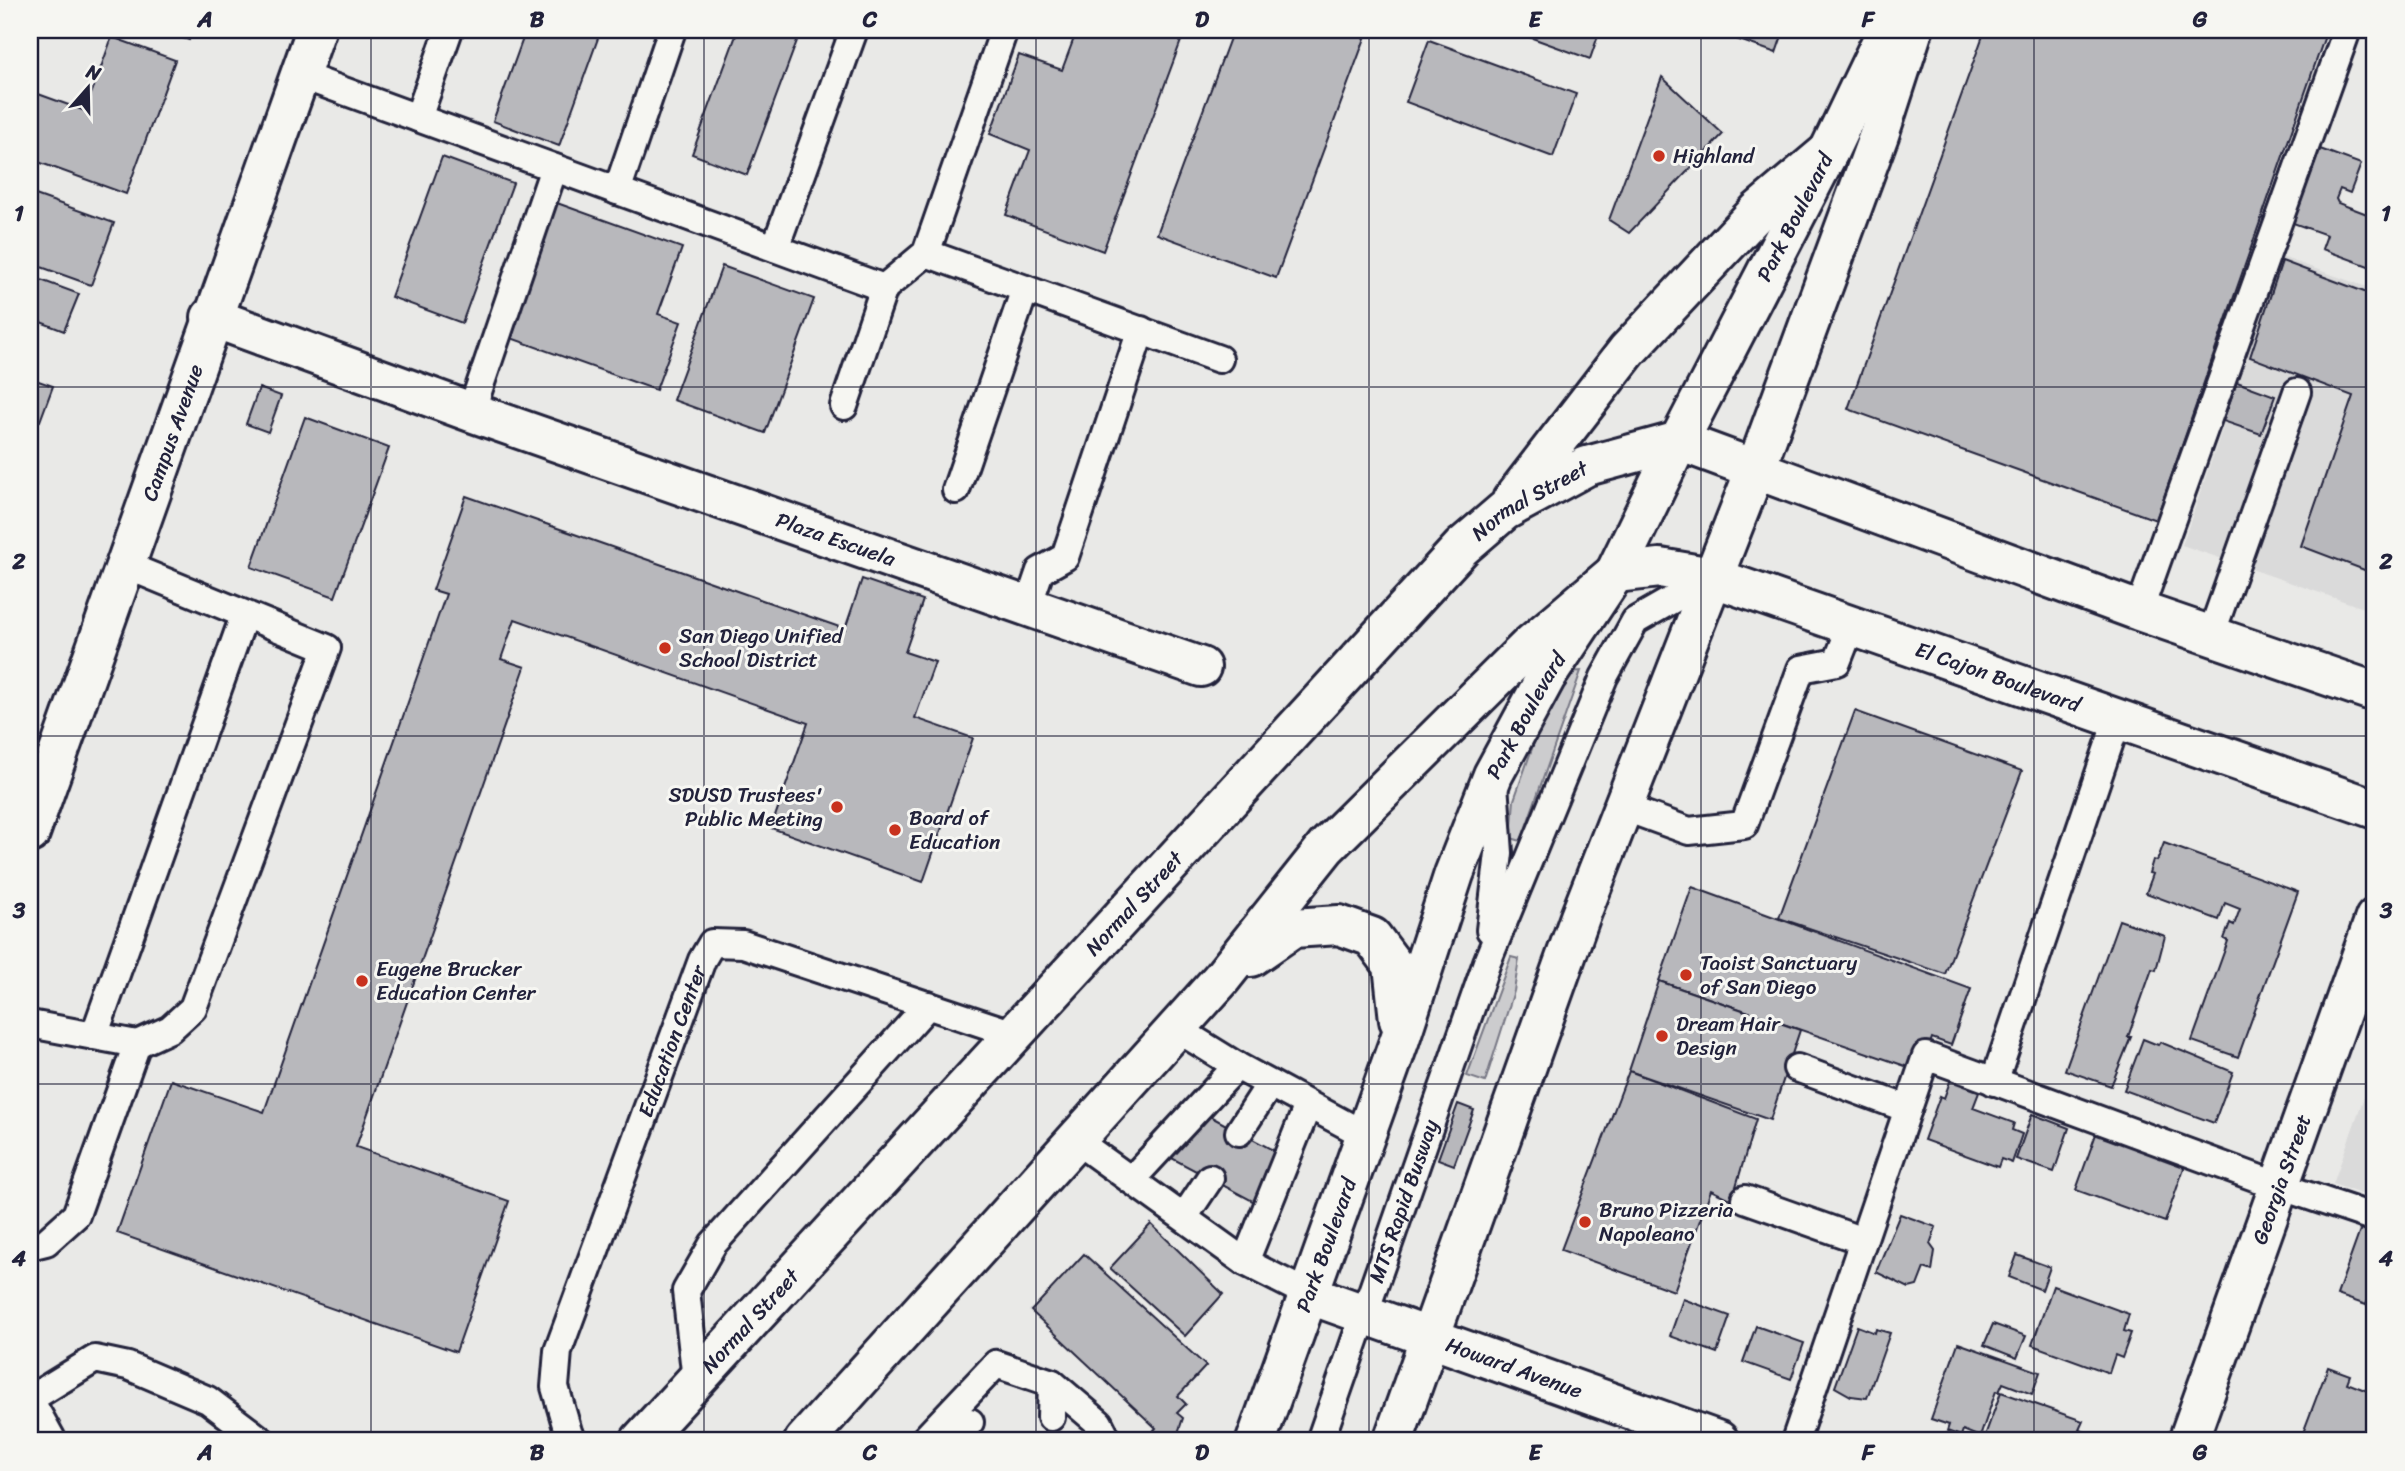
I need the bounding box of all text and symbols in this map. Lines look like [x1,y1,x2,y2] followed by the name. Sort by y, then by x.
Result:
[196,0,213,40] text: A
[530,0,545,40] text: B
[862,0,878,40] text: C
[1195,0,1210,40] text: D
[1529,0,1544,40] text: E
[1861,0,1876,40] text: F
[2192,0,2208,40] text: G
[52,52,122,122] north arrow
[81,54,106,91] text: N
[1673,137,1756,175] place label: Highland
[1746,144,1845,288] street label: Park Boulevard
[1651,148,1667,164] marker: Highland
[14,193,24,234] text: 1
[2381,193,2391,234] text: 1
[131,359,215,507] street label: Campus Avenue
[1462,449,1597,551] street label: Normal Street
[770,501,901,578] street label: Plaza Escuela
[11,541,26,582] text: 2
[2378,541,2393,582] text: 2
[679,617,844,679] place label: San Diego Unified School District
[1910,631,2088,724] street label: El Cajon Boulevard
[657,640,673,656] marker: San Diego Unified School District
[1475,642,1578,786] street label: Park Boulevard
[668,776,823,838] place label: SDUSD Trustees' Public Meeting
[829,799,845,815] marker: SDUSD Trustees' Public Meeting
[909,799,1000,861] place label: Board of Education
[887,822,903,838] marker: Board of Education
[1075,841,1194,965] street label: Normal Street
[12,890,26,931] text: 3
[2379,890,2393,931] text: 3
[1700,944,1857,1006] place label: Taoist Sanctuary of San Diego
[376,950,537,1012] place label: Eugene Brucker Education Center
[627,959,718,1123] street label: Education Center
[1678,967,1694,983] marker: Taoist Sanctuary of San Diego
[354,973,370,989] marker: Eugene Brucker Education Center
[1676,1005,1781,1067] place label: Dream Hair Design
[1654,1028,1670,1044] marker: Dream Hair Design
[2241,1109,2322,1250] street label: Georgia Street
[1358,1114,1450,1288] street label: MTS Rapid Busway
[1285,1171,1368,1318] street label: Park Boulevard
[1599,1191,1734,1253] place label: Bruno Pizzeria Napoleano
[1577,1214,1593,1230] marker: Bruno Pizzeria Napoleano
[11,1238,27,1279] text: 4
[2378,1238,2394,1279] text: 4
[692,1258,810,1383] street label: Normal Street
[1441,1326,1588,1410] street label: Howard Avenue
[196,1432,213,1471] text: A
[530,1432,545,1471] text: B
[862,1432,878,1471] text: C
[1195,1432,1210,1471] text: D
[1529,1432,1544,1471] text: E
[1861,1432,1876,1471] text: F
[2192,1432,2208,1471] text: G

